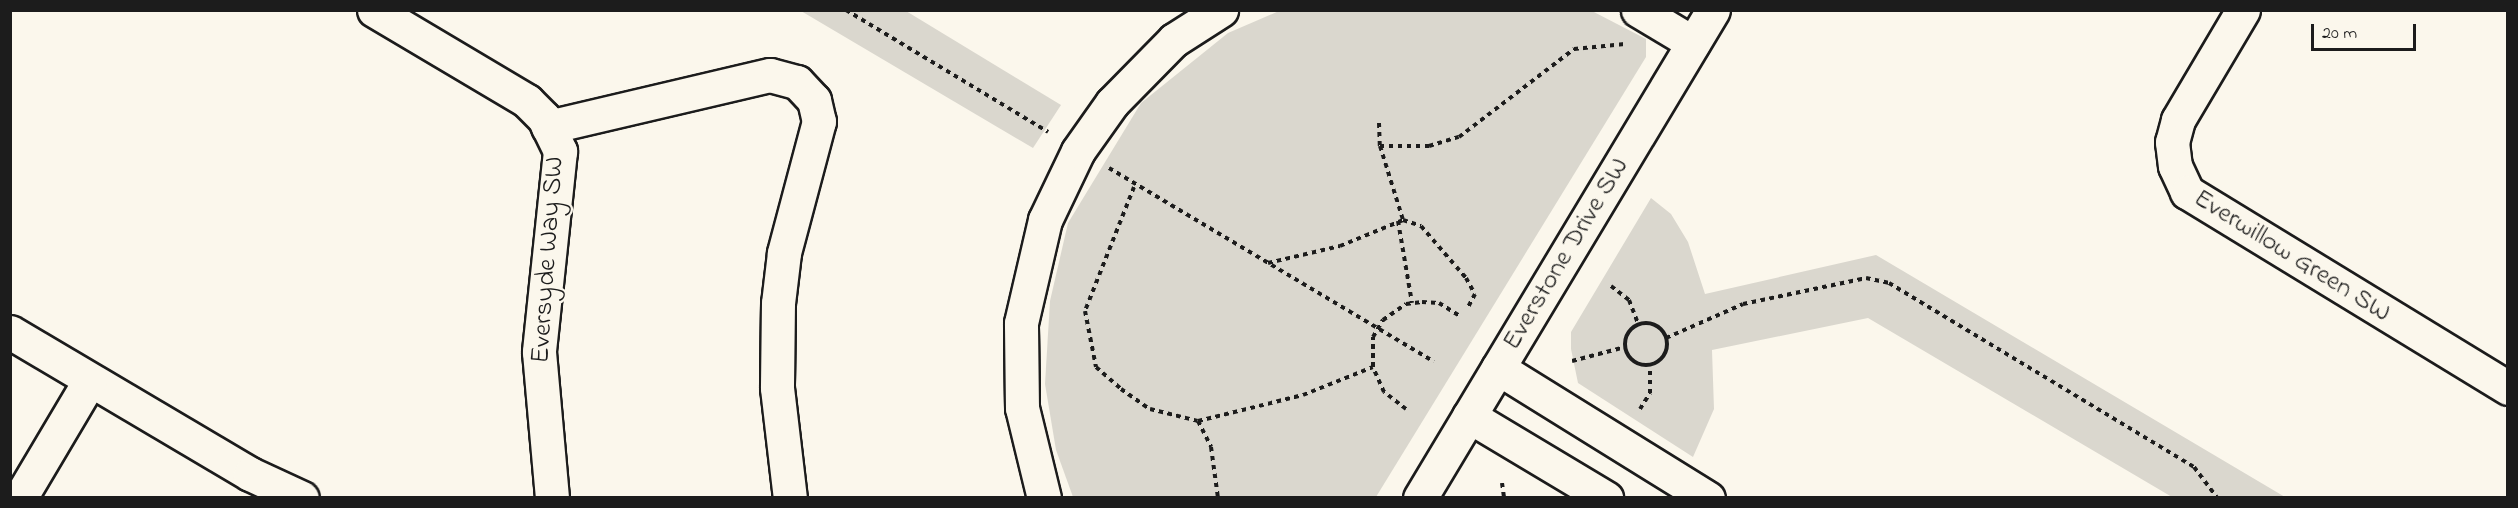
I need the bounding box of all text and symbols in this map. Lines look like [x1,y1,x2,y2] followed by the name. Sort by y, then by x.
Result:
[2314,12,2419,50] scale bar
[2322,21,2357,47] text: 20 m
[1496,152,1636,356] street label: Everstone Drive SW
[525,156,571,364] street label: Eversyde Way SW
[2188,182,2396,330] street label: Everwillow Green SW

